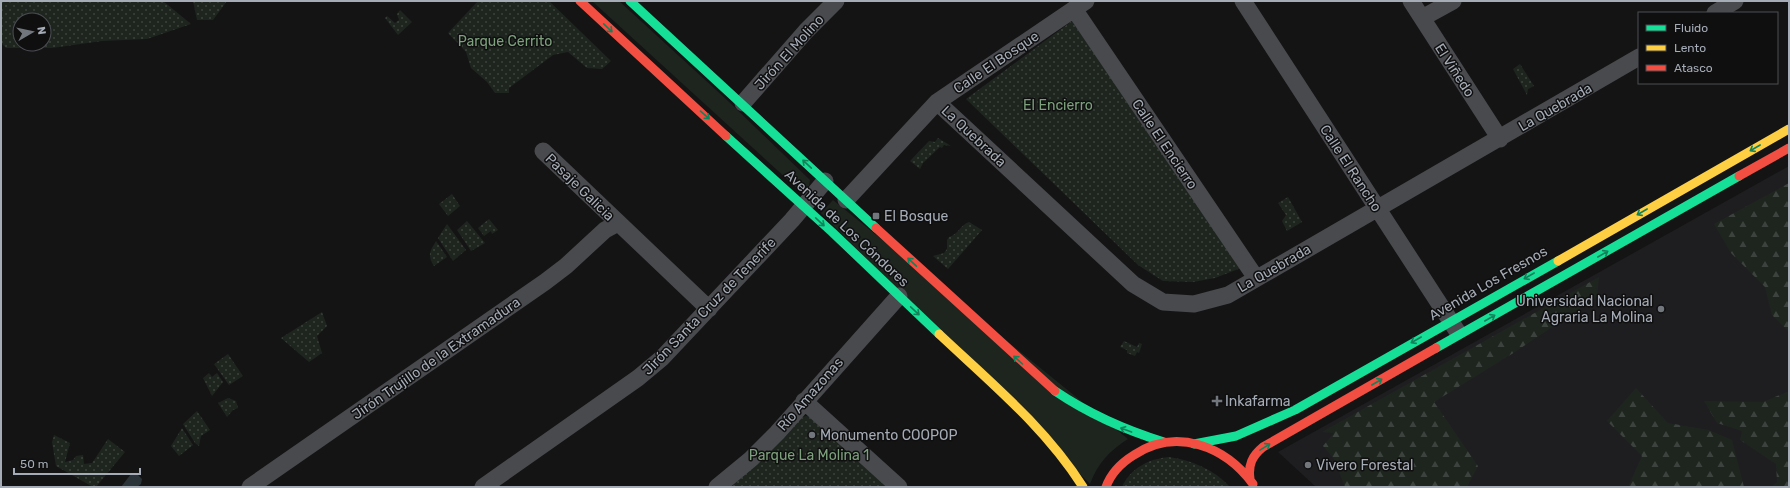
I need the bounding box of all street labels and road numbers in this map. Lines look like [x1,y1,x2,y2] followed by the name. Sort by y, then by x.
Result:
[751,11,828,93] street label: Jirón El Molino
[950,27,1042,97] street label: Calle El Bosque
[1431,40,1478,100] street label: El Viñedo
[1515,80,1595,135] street label: La Quebrada
[1128,96,1201,193] street label: Calle El Encierro
[938,102,1009,171] street label: La Quebrada
[1316,122,1385,215] street label: Calle El Rancho
[542,150,618,224] street label: Pasaje Galicia
[781,166,912,290] street label: Avenida de Los Cóndores
[639,234,780,379] street label: Jirón Santa Cruz de Tenerife
[1234,241,1314,296] street label: La Quebrada
[1426,243,1550,324] street label: Avenida Los Fresnos
[349,294,524,423] street label: Jirón Trujillo de la Extramadura
[774,354,847,434] street label: Río Amazonas

